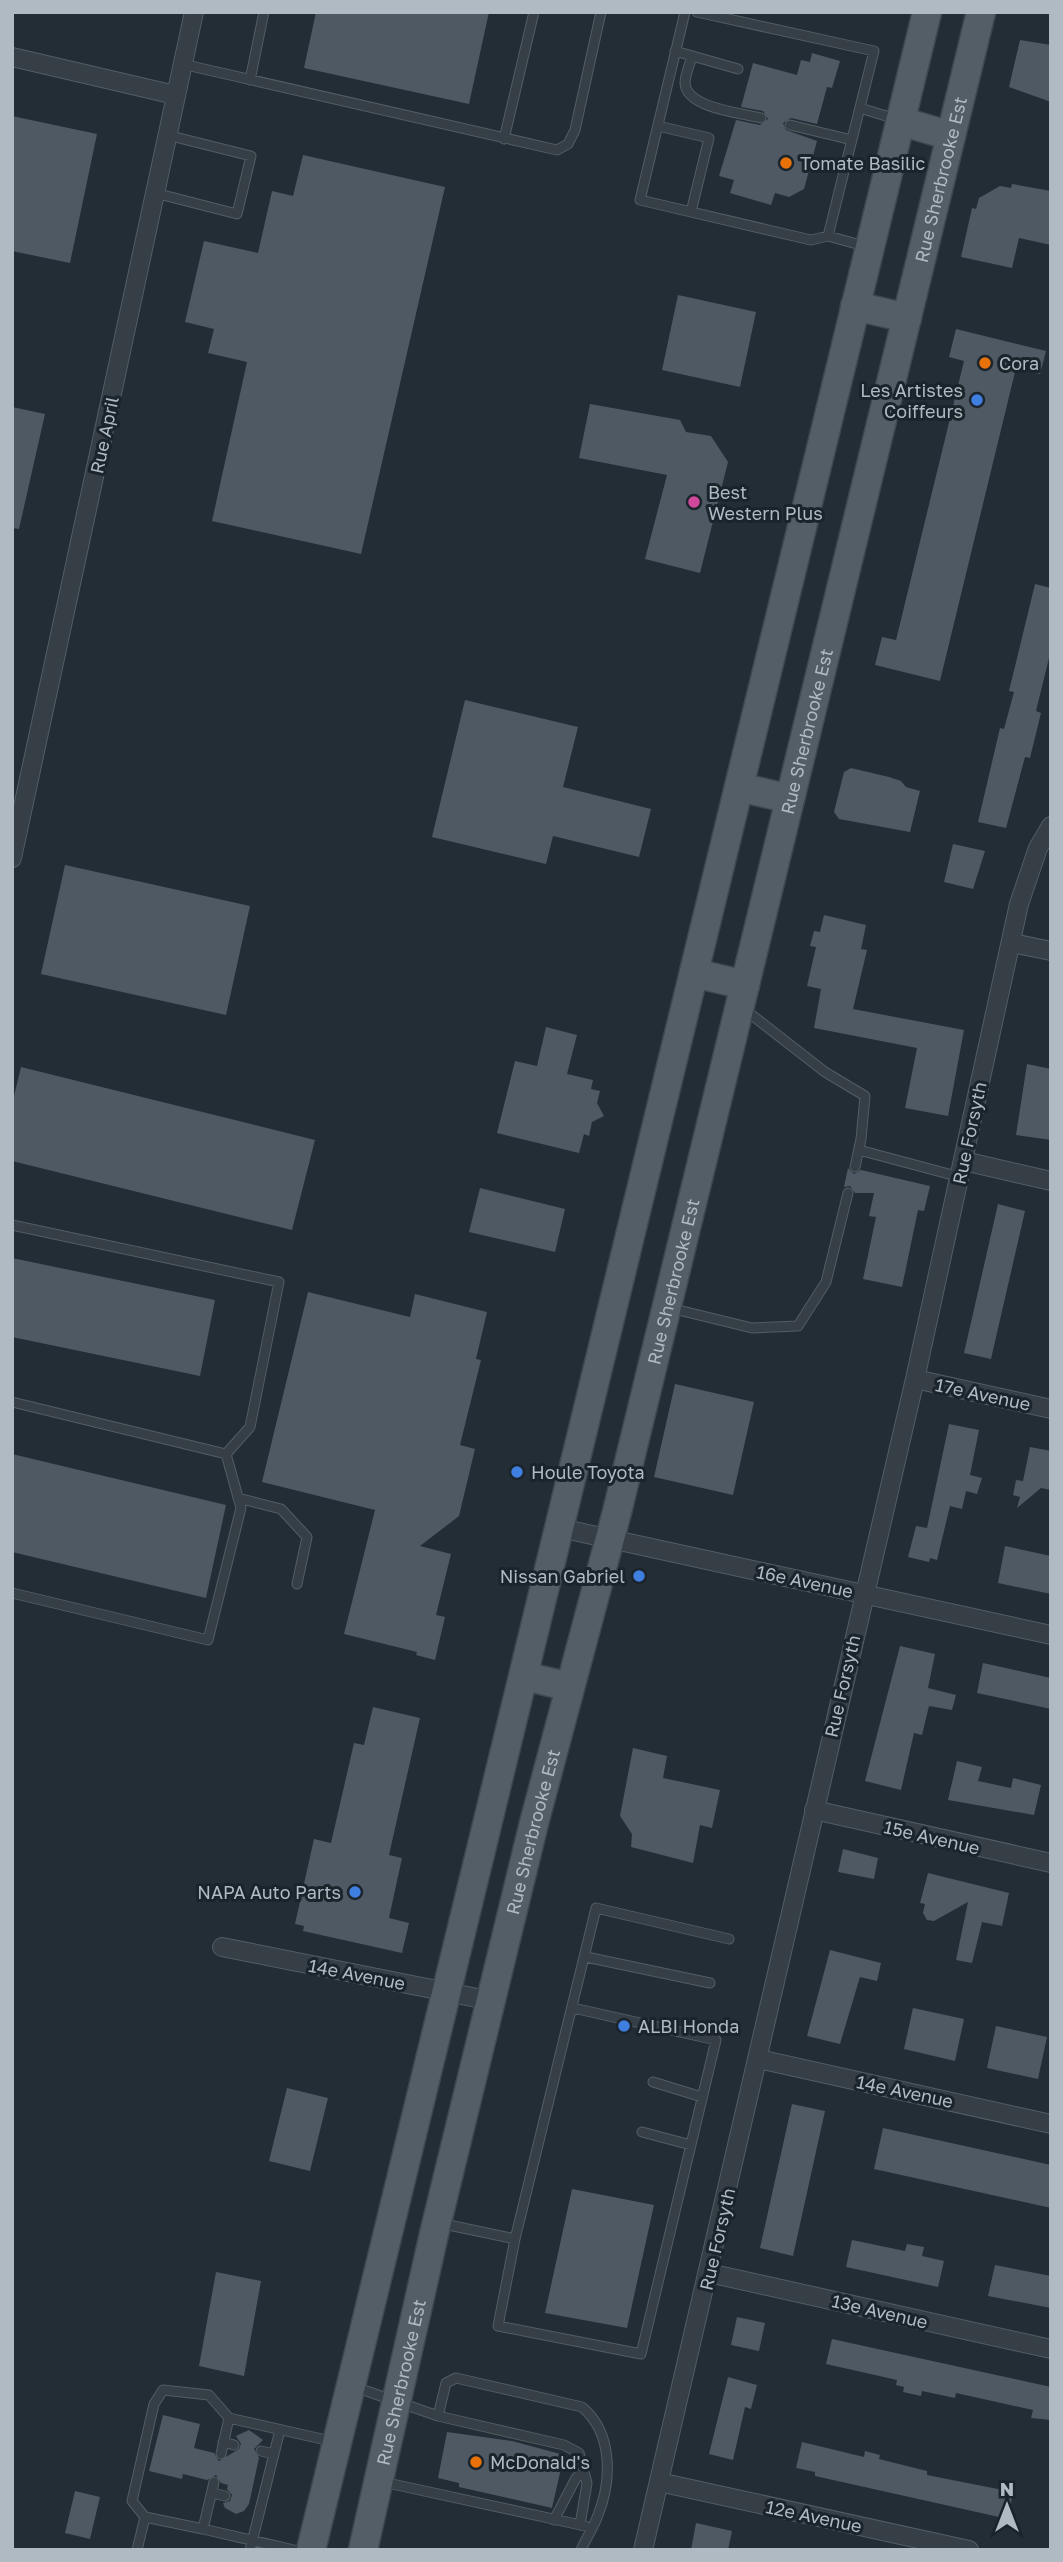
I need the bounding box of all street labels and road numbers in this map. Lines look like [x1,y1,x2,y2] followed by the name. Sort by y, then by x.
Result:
[910,94,971,265] street label: Rue Sherbrooke Est
[85,394,123,476] street label: Rue April
[776,646,837,817] street label: Rue Sherbrooke Est
[947,1080,991,1186] street label: Rue Forsyth
[642,1196,704,1367] street label: Rue Sherbrooke Est
[933,1373,1033,1415] street label: 17e Avenue
[755,1560,855,1602] street label: 16e Avenue
[820,1633,864,1739] street label: Rue Forsyth
[501,1747,564,1917] street label: Rue Sherbrooke Est
[882,1815,982,1859] street label: 15e Avenue
[307,1954,407,1994] street label: 14e Avenue
[855,2070,955,2112] street label: 14e Avenue
[695,2186,739,2292] street label: Rue Forsyth
[830,2289,930,2333] street label: 13e Avenue
[371,2297,430,2467] street label: Rue Sherbrooke Est
[764,2495,864,2537] street label: 12e Avenue

